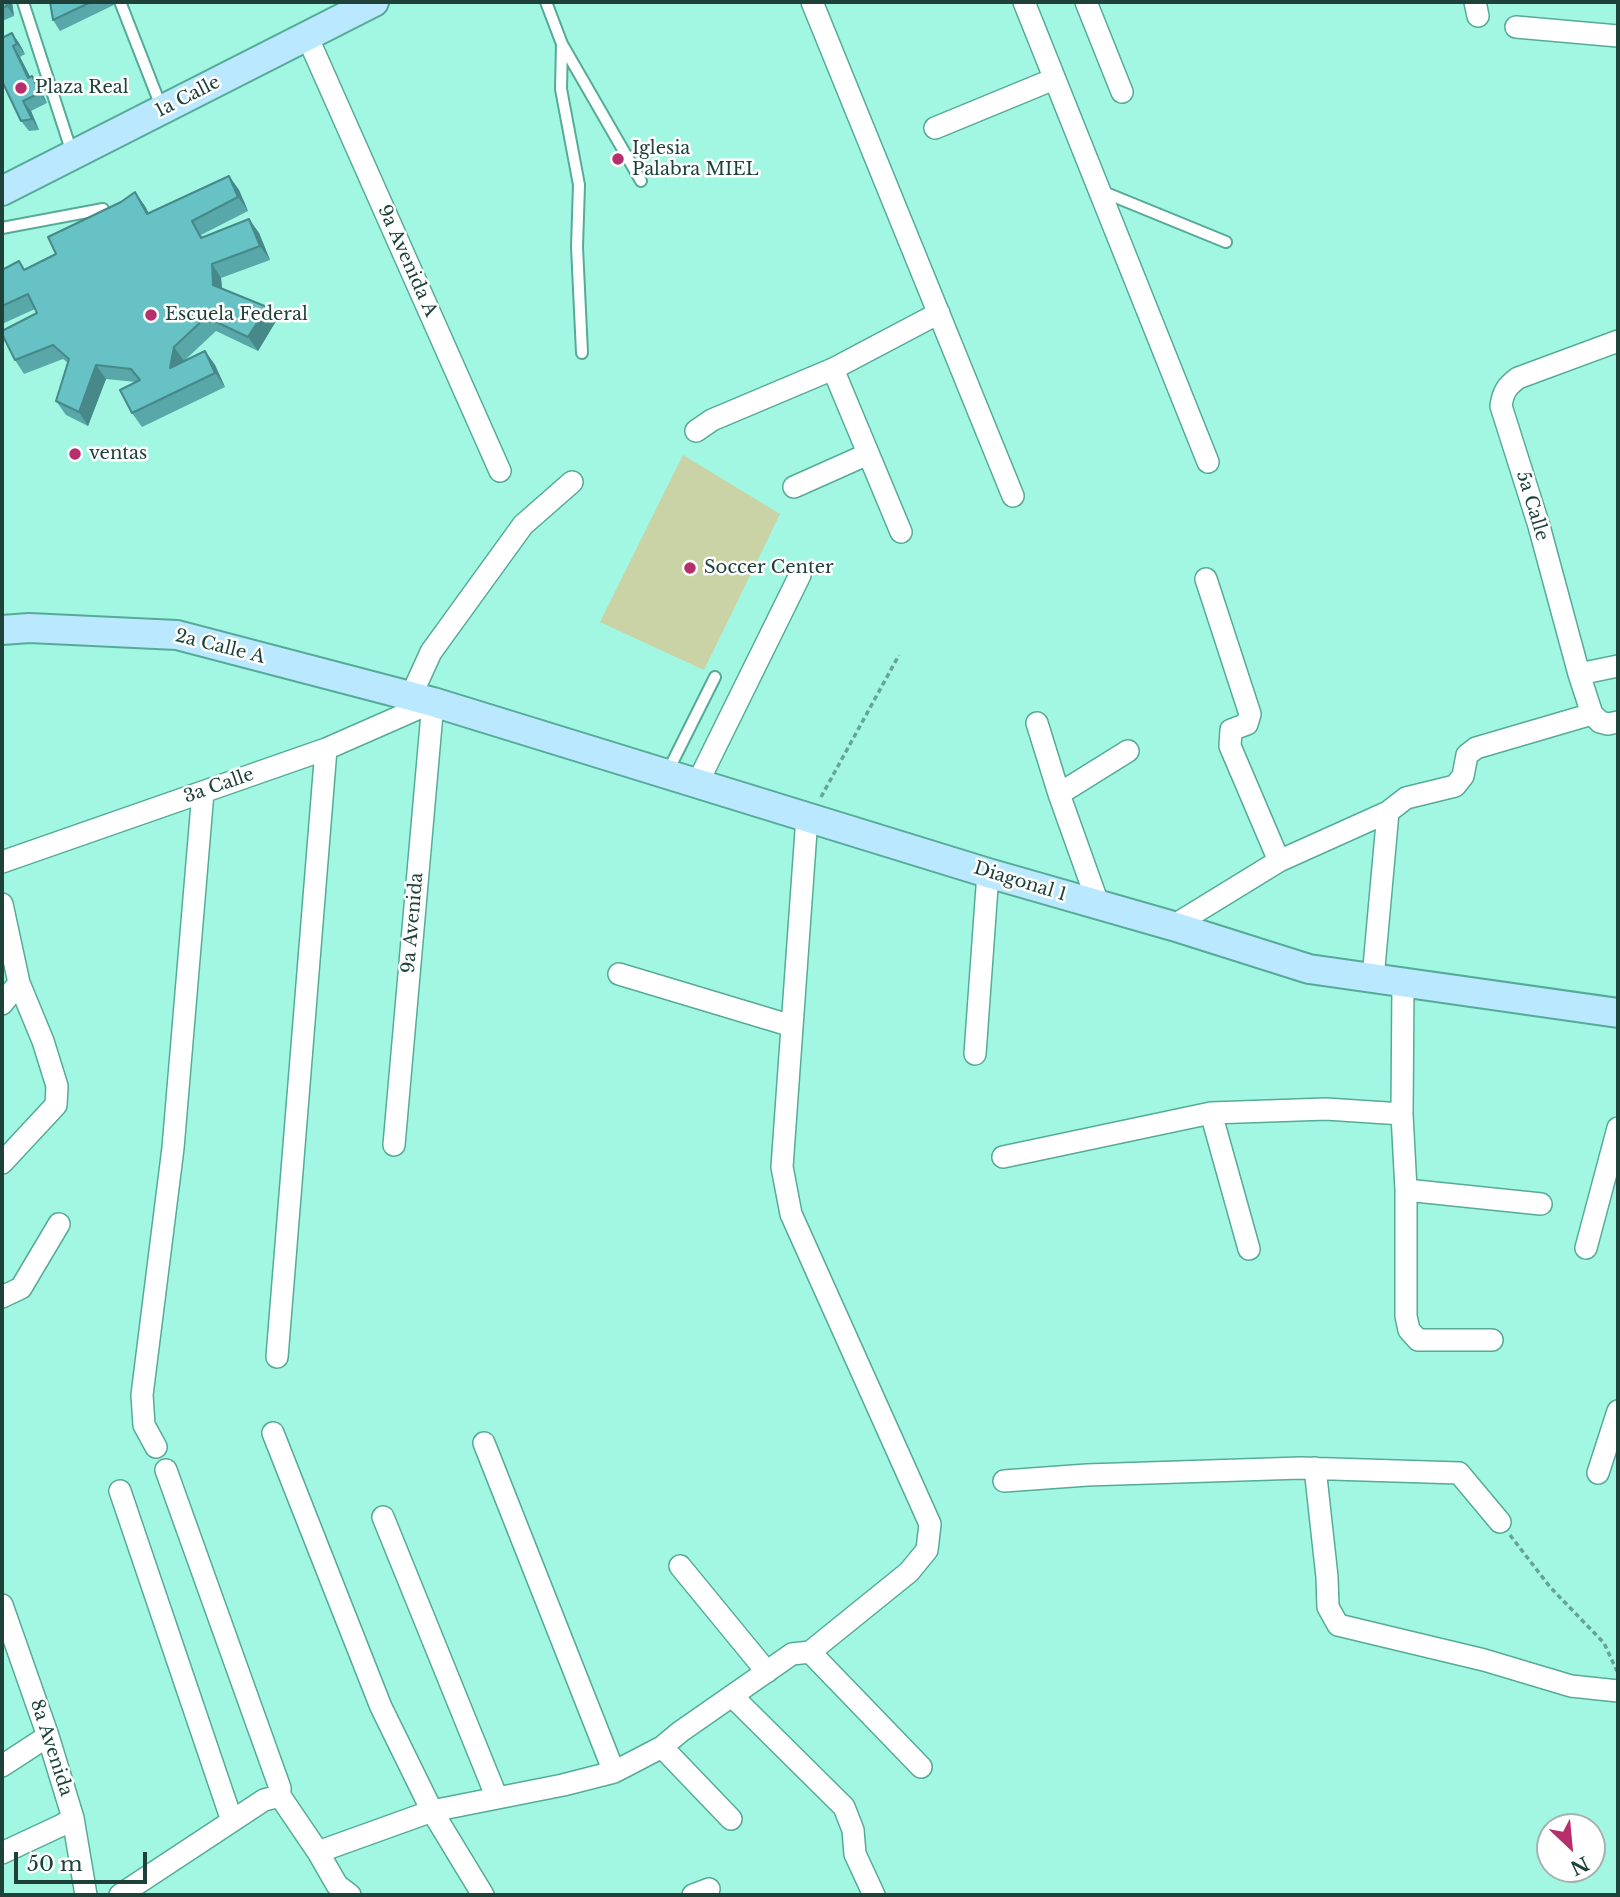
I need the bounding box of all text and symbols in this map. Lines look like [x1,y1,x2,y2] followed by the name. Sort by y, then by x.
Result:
[152,72,224,122] street label: 1a Calle
[35,77,129,99] place label: Plaza Real
[13,80,29,96] marker: Plaza Real
[632,138,759,180] place label: Iglesia Palabra MIEL
[610,151,626,167] marker: Iglesia Palabra MIEL
[373,202,441,320] street label: 9a Avenida A
[165,304,308,326] place label: Escuela Federal
[143,307,159,323] marker: Escuela Federal
[89,443,147,465] place label: ventas
[67,446,83,462] marker: ventas
[1511,469,1553,543] street label: 5a Calle
[704,557,834,579] place label: Soccer Center
[682,560,698,576] marker: Soccer Center
[173,625,267,669] street label: 2a Calle A
[181,764,257,808] street label: 3a Calle
[971,858,1069,906] street label: Diagonal 1
[398,872,428,974] street label: 9a Avenida
[25,1697,77,1799] street label: 8a Avenida
[1536,1813,1606,1883] north arrow
[18,1838,150,1882] scale bar
[27,1851,82,1877] text: 50 m
[1566,1851,1593,1880] text: N

